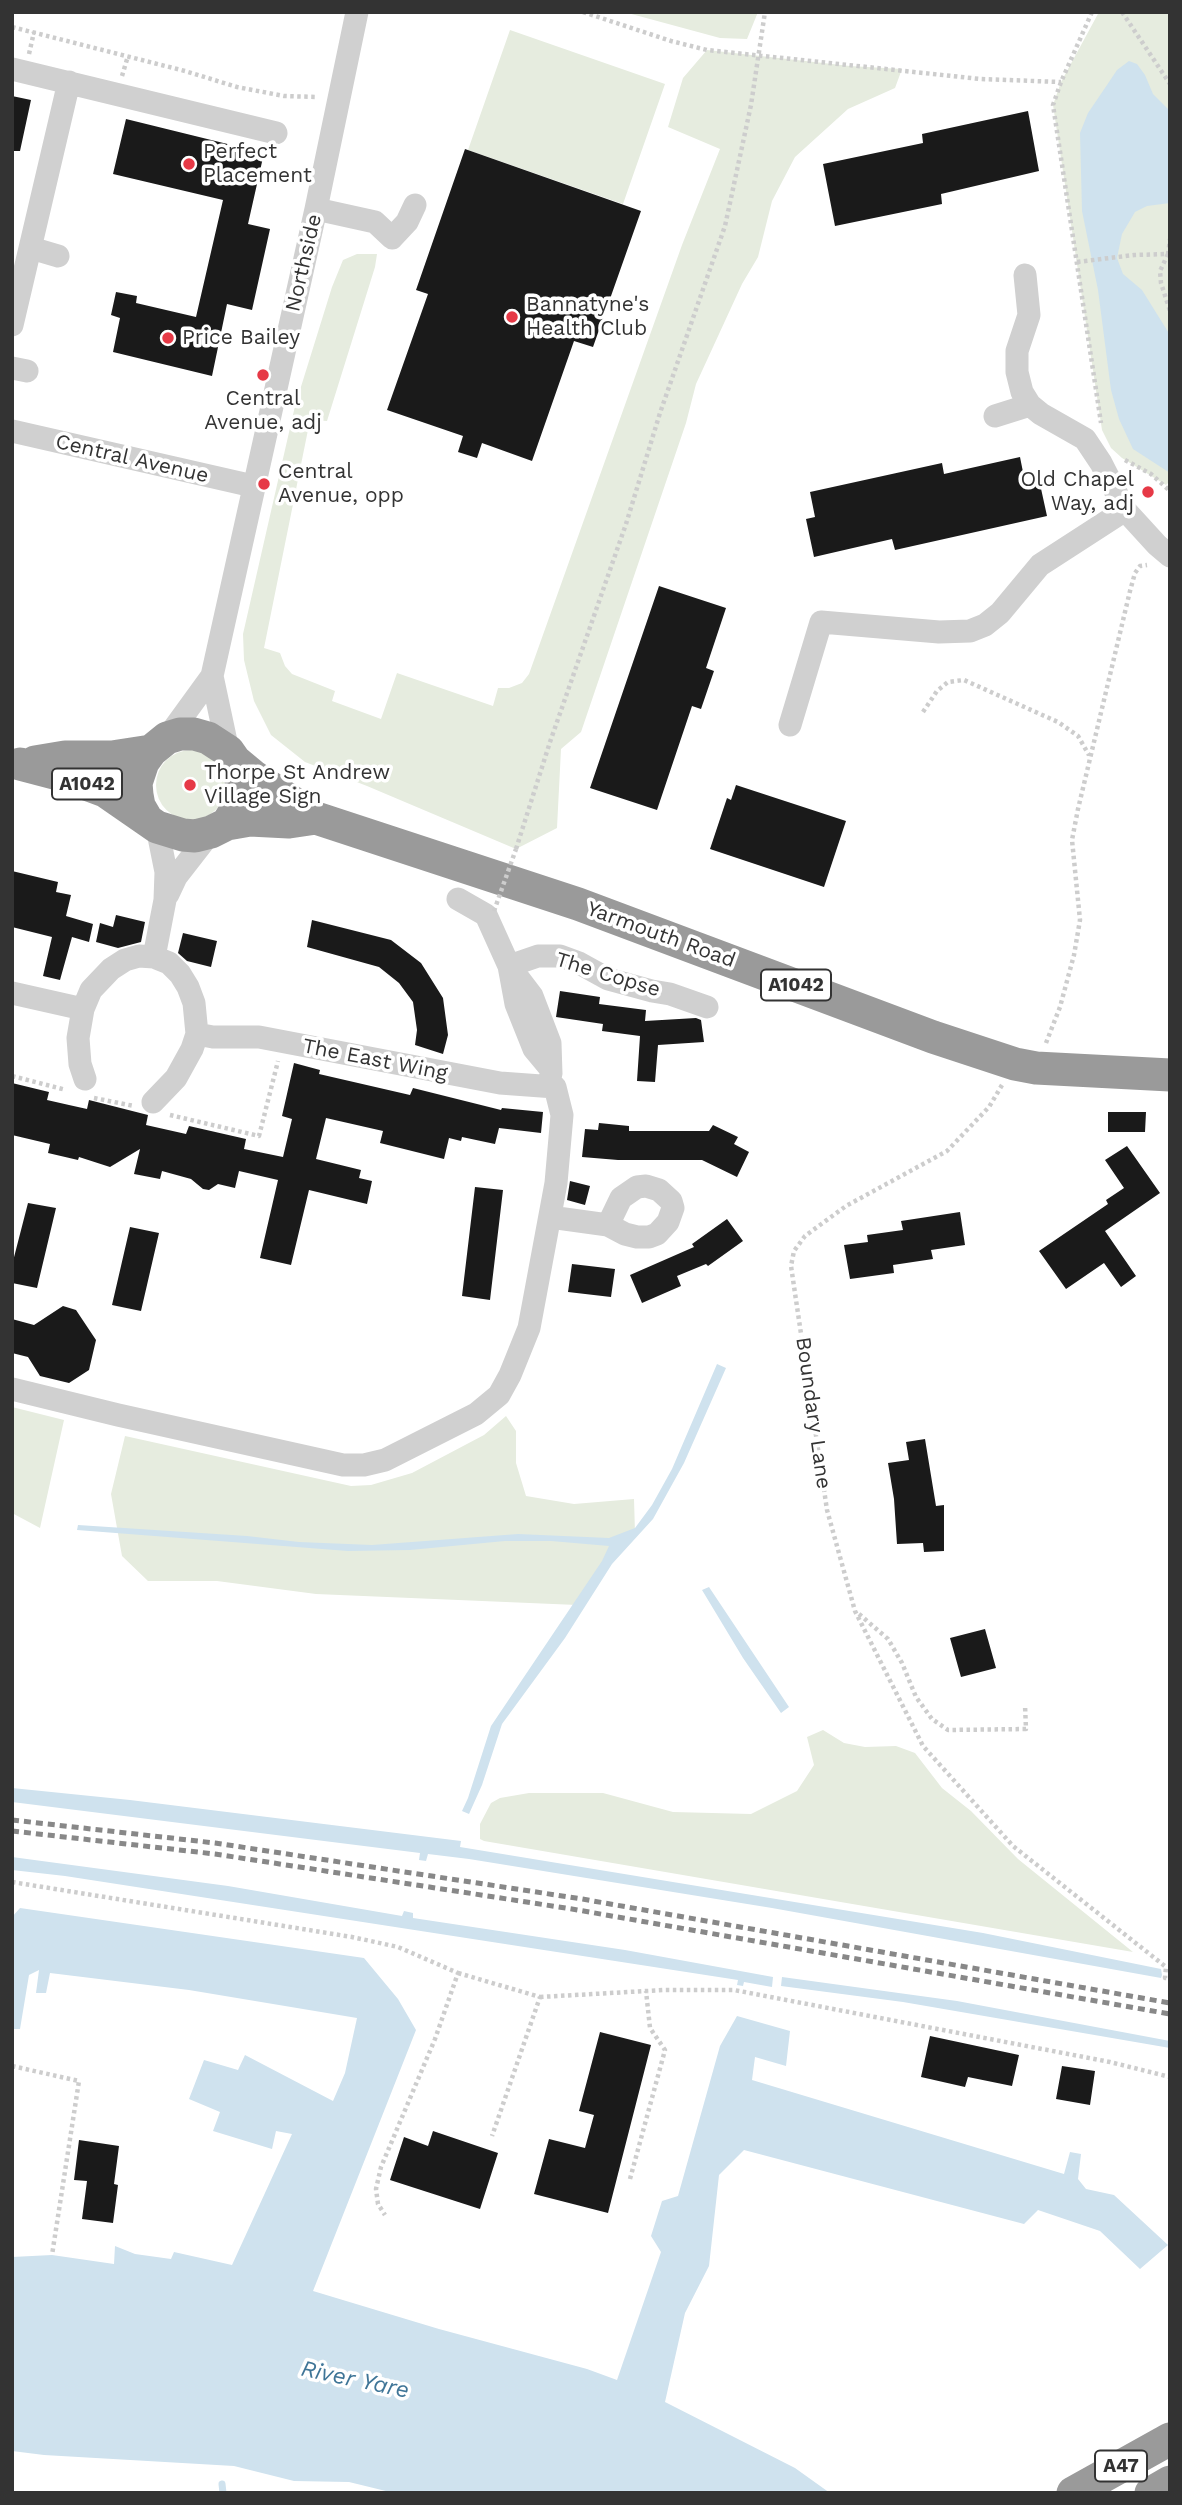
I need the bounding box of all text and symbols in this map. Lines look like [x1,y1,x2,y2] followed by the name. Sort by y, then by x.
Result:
[203,139,312,189] place label: Perfect Placement
[181,156,197,172] marker: Perfect Placement
[281,212,327,314] street label: Northside
[526,292,649,342] place label: Bannatyne's Health Club
[504,309,520,325] marker: Bannatyne's Health Club
[182,325,300,351] place label: Price Bailey
[160,330,176,346] marker: Price Bailey
[255,367,271,383] marker: Central Avenue, adj
[204,386,322,436] place label: Central Avenue, adj
[53,429,211,489] street label: Central Avenue
[278,459,404,509] place label: Central Avenue, opp
[1021,467,1134,517] place label: Old Chapel Way, adj
[256,476,272,492] marker: Central Avenue, opp
[1140,484,1156,500] marker: Old Chapel Way, adj
[204,760,390,810] place label: Thorpe St Andrew Village Sign
[52,768,122,800] road number: A1042
[182,777,198,793] marker: Thorpe St Andrew Village Sign
[583,896,739,974] street label: Yarmouth Road
[553,947,663,1003] street label: The Copse
[761,970,831,1001] road number: A1042
[301,1034,449,1086] street label: The East Wing
[790,1335,836,1491] street label: Boundary Lane
[298,2355,412,2405] water label: River Yare
[1095,2450,1147,2482] road number: A47

